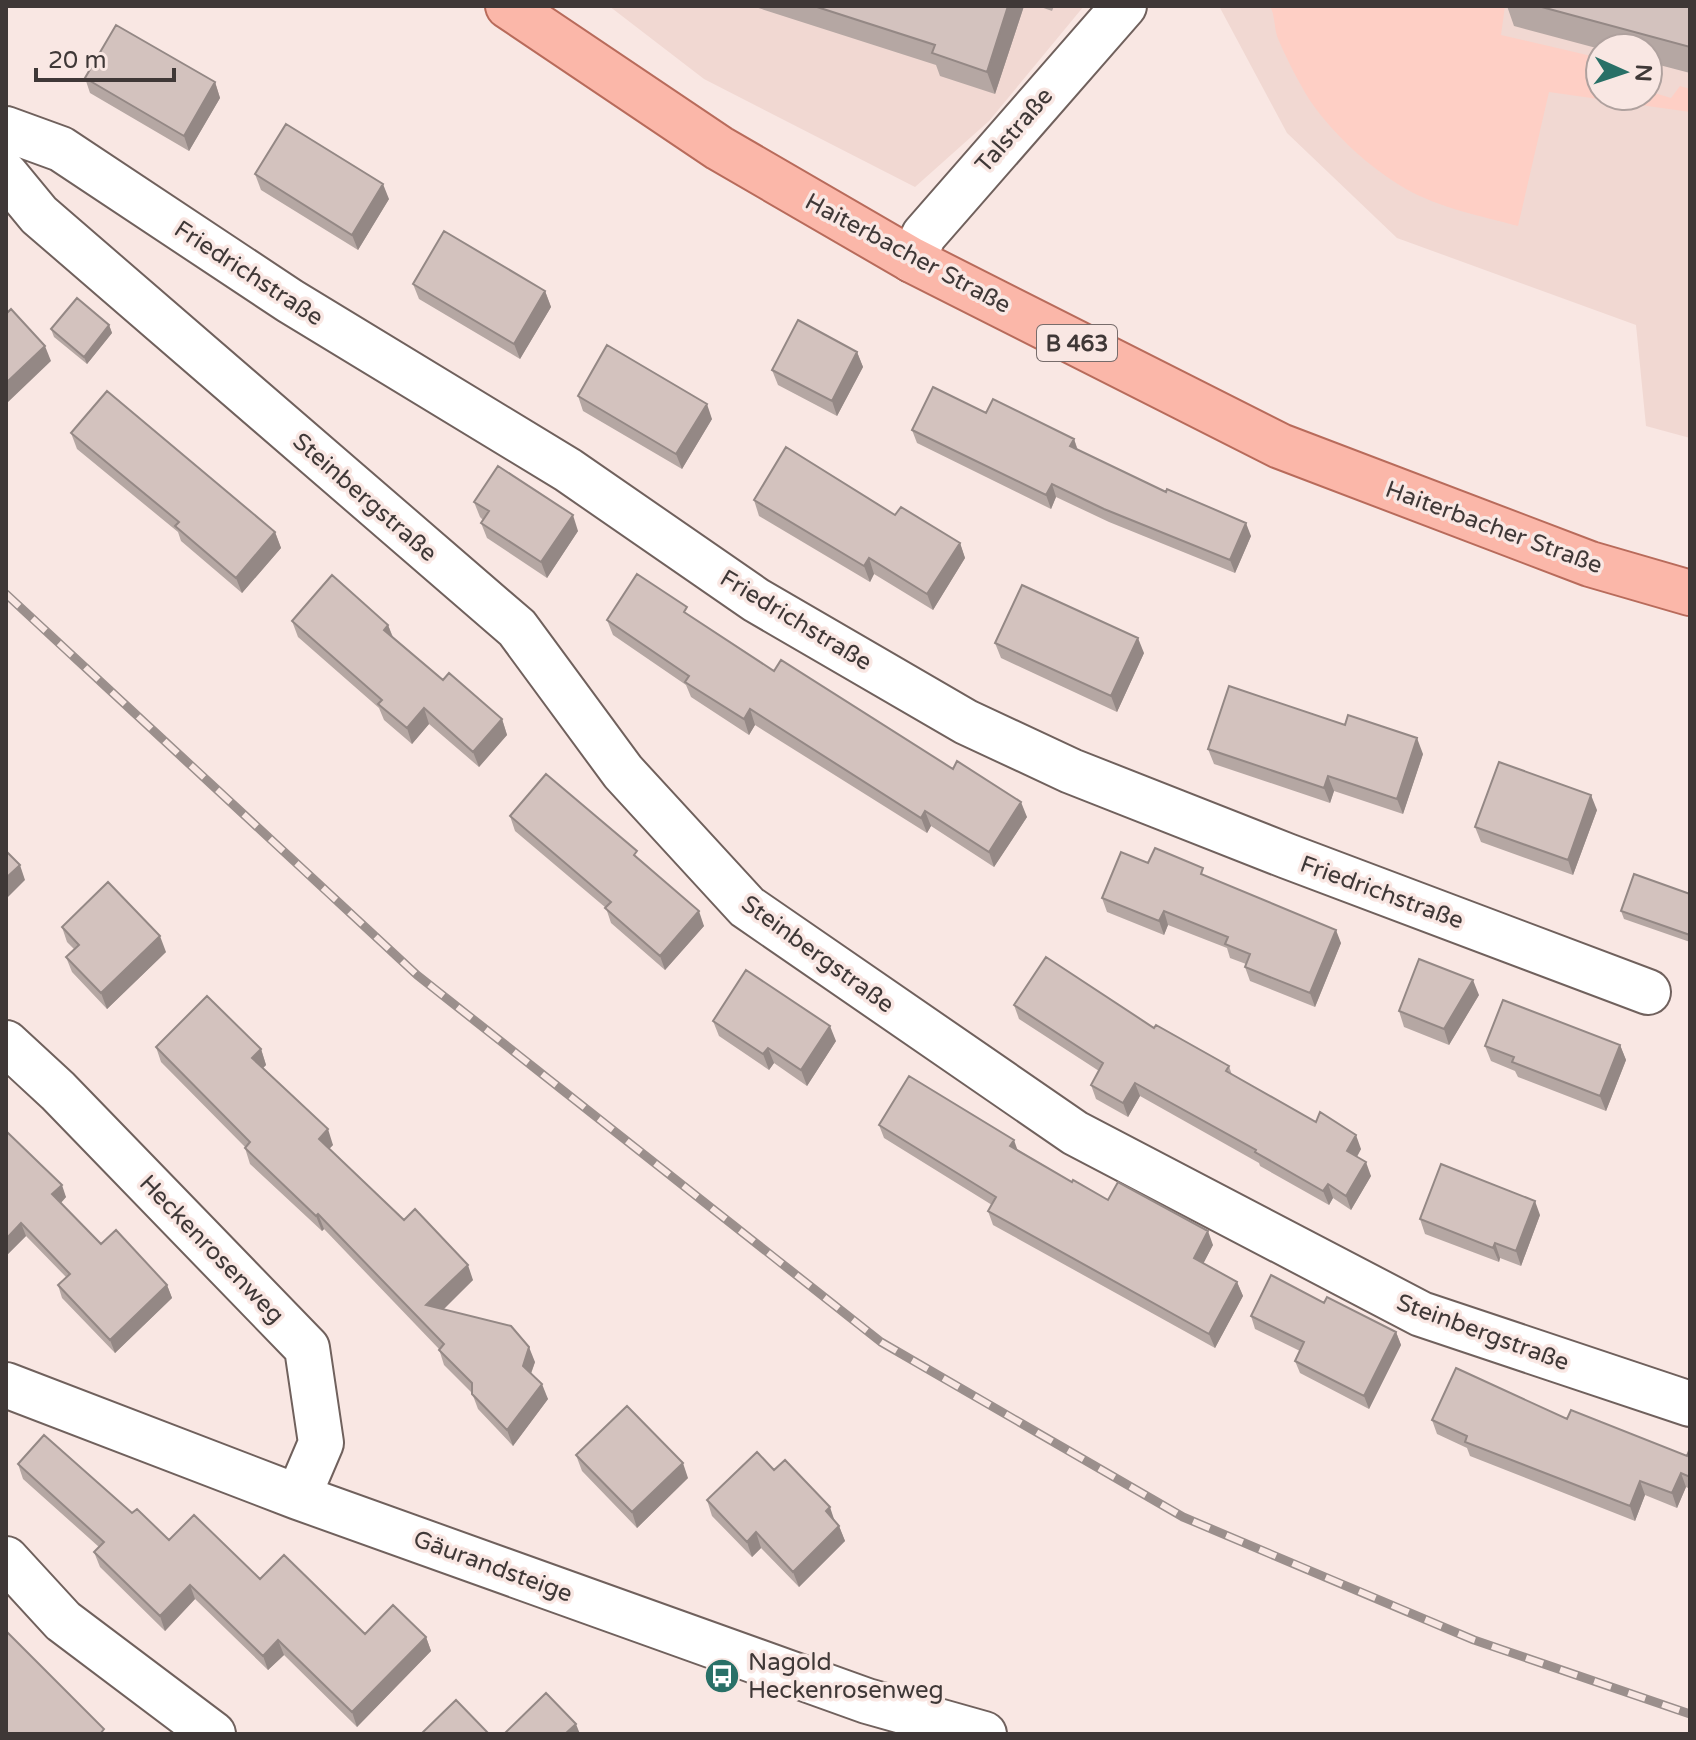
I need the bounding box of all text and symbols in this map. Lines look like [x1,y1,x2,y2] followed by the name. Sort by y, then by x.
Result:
[36,32,174,82] scale bar
[1584,32,1664,112] north arrow
[48,46,106,75] text: 20 m
[1630,63,1656,82] text: N
[969,82,1059,179] street label: Talstraße
[800,187,1016,320] street label: Haiterbacher Straße
[169,214,329,332] street label: Friedrichstraße
[1037,325,1117,361] road number: B 463
[287,427,443,568] street label: Steinbergstraße
[1381,475,1606,580] street label: Haiterbacher Straße
[715,564,877,677] street label: Friedrichstraße
[1296,849,1468,935] street label: Friedrichstraße
[736,889,900,1020] street label: Steinbergstraße
[133,1169,290,1330] street label: Heckenrosenweg
[1393,1288,1573,1377] street label: Steinbergstraße
[409,1524,576,1609] street label: Gäurandsteige
[748,1648,944,1705] place label: Nagold Heckenrosenweg
[703,1657,741,1695] bus stop icon: Nagold Heckenrosenweg

